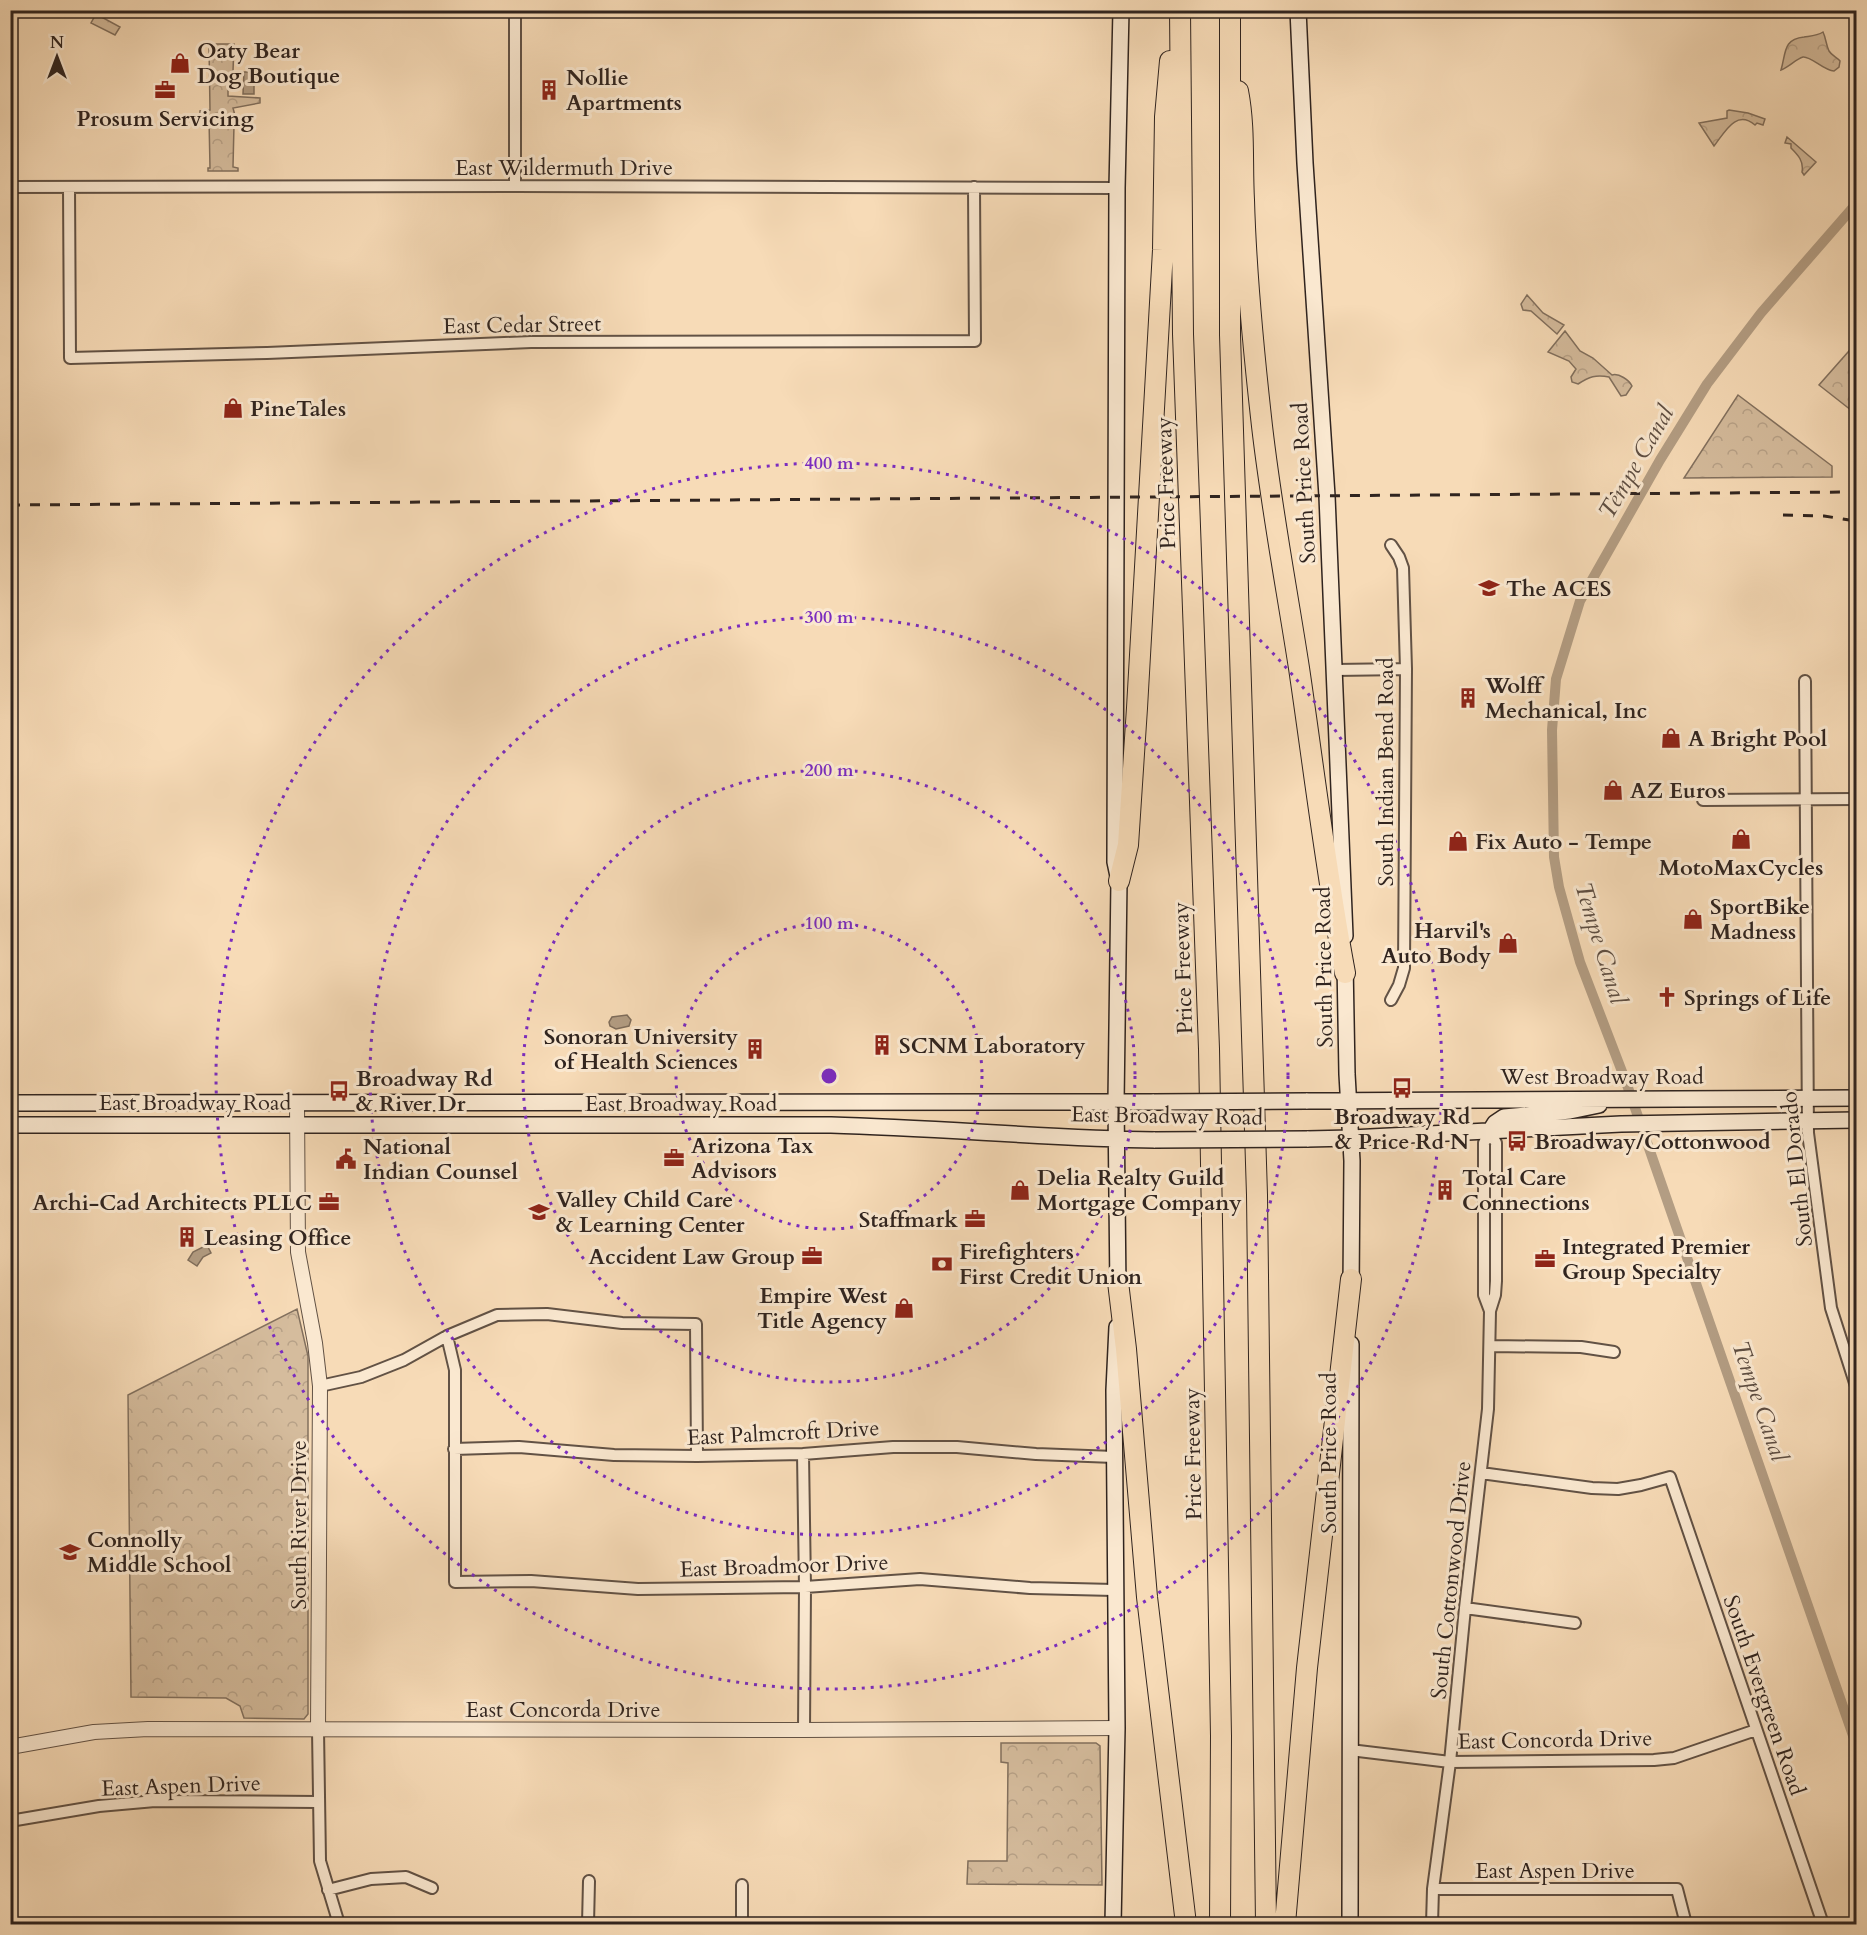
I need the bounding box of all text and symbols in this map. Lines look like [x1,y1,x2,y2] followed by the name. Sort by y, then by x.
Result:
[27,27,87,87] north arrow
[50,32,64,54] text: N
[197,36,340,91] place label: Oaty Bear Dog Boutique
[168,51,192,75] shop icon: Oaty Bear Dog Boutique
[566,63,682,118] place label: Nollie Apartments
[153,78,177,102] office icon: Prosum Servicing
[537,78,561,102] building icon: Nollie Apartments
[76,104,254,134] place label: Prosum Servicing
[455,153,673,183] street label: East Wildermuth Drive
[443,309,601,341] street label: East Cedar Street
[250,394,346,424] place label: PineTales
[221,396,245,420] shop icon: PineTales
[1591,398,1683,525] water label: Tempe Canal
[1285,401,1323,564] street label: South Price Road
[1149,416,1183,550] street label: Price Freeway
[804,451,854,476] text: 400 m
[1506,574,1612,604] place label: The ACES
[1477,576,1501,600] school or university icon: The ACES
[804,605,854,630] text: 300 m
[1371,657,1401,887] street label: South Indian Bend Road
[1484,671,1647,726] place label: Wolff Mechanical, Inc
[1456,686,1480,710] building icon: Wolff Mechanical, Inc
[1688,724,1828,754] place label: A Bright Pool
[1659,726,1683,750] shop icon: A Bright Pool
[804,758,854,783] text: 200 m
[1630,776,1726,806] place label: AZ Euros
[1601,778,1625,802] shop icon: AZ Euros
[1475,827,1652,857] place label: Fix Auto - Tempe
[1729,827,1753,851] shop icon: MotoMaxCycles
[1446,829,1470,853] shop icon: Fix Auto - Tempe
[1659,853,1823,883] place label: MotoMaxCycles
[1566,878,1635,1009] water label: Tempe Canal
[1308,886,1340,1048] street label: South Price Road
[1710,892,1810,947] place label: SportBike Madness
[1166,901,1200,1035] street label: Price Freeway
[1681,907,1705,931] shop icon: SportBike Madness
[804,911,854,936] text: 100 m
[1381,916,1491,971] place label: Harvil's Auto Body
[1496,931,1520,955] shop icon: Harvil's Auto Body
[1684,983,1831,1013] place label: Springs of Life
[1655,985,1679,1009] church icon: Springs of Life
[544,1022,738,1077] place label: Sonoran University of Health Sciences
[899,1031,1086,1061] place label: SCNM Laboratory
[870,1033,894,1057] building icon: SCNM Laboratory
[743,1037,767,1061] building icon: Sonoran University of Health Sciences
[1499,1062,1704,1092] street label: West Broadway Road
[356,1064,493,1119] place label: Broadway Rd & River Dr
[819,1066,839,1086] centre of rings
[1390,1076,1414,1100] bus stop icon: Broadway Rd & Price Rd N
[327,1079,351,1103] bus stop icon: Broadway Rd & River Dr
[99,1088,291,1118] street label: East Broadway Road
[585,1089,777,1119] street label: East Broadway Road
[1774,1090,1820,1248] street label: South El Dorado
[1071,1099,1264,1133] street label: East Broadway Road
[1334,1102,1471,1157] place label: Broadway Rd & Price Rd N
[1534,1127,1771,1157] place label: Broadway/Cottonwood
[1505,1129,1529,1153] bus stop icon: Broadway/Cottonwood
[691,1131,814,1186] place label: Arizona Tax Advisors
[363,1132,518,1187] place label: National Indian Counsel
[662,1146,686,1170] office icon: Arizona Tax Advisors
[334,1147,358,1171] public building icon: National Indian Counsel
[1037,1163,1242,1218] place label: Delia Realty Guild Mortgage Company
[1462,1163,1590,1218] place label: Total Care Connections
[1008,1178,1032,1202] shop icon: Delia Realty Guild Mortgage Company
[1433,1178,1457,1202] building icon: Total Care Connections
[556,1185,745,1240] place label: Valley Child Care & Learning Center
[32,1188,312,1218] place label: Archi-Cad Architects PLLC
[317,1190,341,1214] office icon: Archi-Cad Architects PLLC
[527,1200,551,1224] school or university icon: Valley Child Care & Learning Center
[859,1205,958,1235] place label: Staffmark
[963,1207,987,1231] office icon: Staffmark
[204,1223,351,1253] place label: Leasing Office
[175,1225,199,1249] building icon: Leasing Office
[1562,1232,1750,1287] place label: Integrated Premier Group Specialty
[959,1237,1142,1292] place label: Firefighters First Credit Union
[588,1242,795,1272] place label: Accident Law Group
[800,1244,824,1268] office icon: Accident Law Group
[1533,1247,1557,1271] office icon: Integrated Premier Group Specialty
[930,1252,954,1276] bank icon: Firefighters First Credit Union
[757,1281,887,1336] place label: Empire West Title Agency
[892,1296,916,1320] shop icon: Empire West Title Agency
[1723,1336,1796,1467] water label: Tempe Canal
[1314,1372,1344,1534] street label: South Price Road
[1177,1387,1209,1520] street label: Price Freeway
[686,1413,880,1453] street label: East Palmcroft Drive
[284,1440,314,1610] street label: South River Drive
[1424,1460,1478,1701] street label: South Cottonwood Drive
[87,1525,232,1580] place label: Connolly Middle School
[58,1540,82,1564] school or university icon: Connolly Middle School
[679,1547,889,1585] street label: East Broadmoor Drive
[1716,1591,1812,1800] street label: South Evergreen Road
[466,1695,660,1725] street label: East Concorda Drive
[1457,1723,1653,1757] street label: East Concorda Drive
[101,1768,261,1804] street label: East Aspen Drive
[1475,1856,1635,1886] street label: East Aspen Drive

